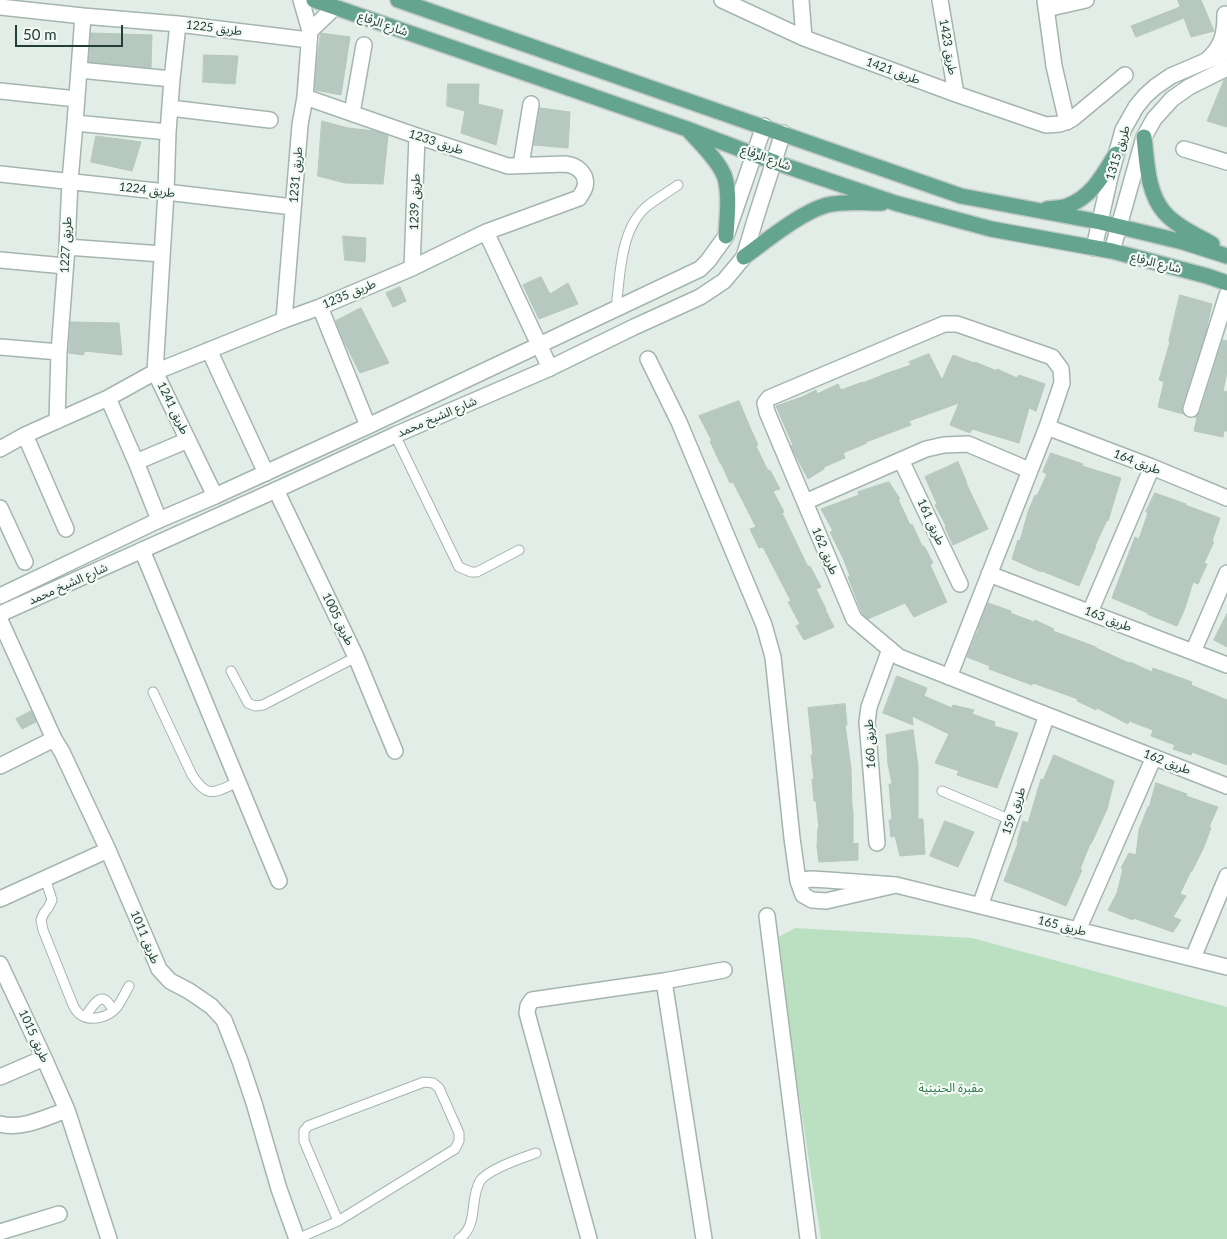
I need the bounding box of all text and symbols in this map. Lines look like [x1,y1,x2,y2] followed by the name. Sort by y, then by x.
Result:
[356,9,410,39] street label: شارع الرفاع
[18,15,125,47] scale bar
[185,17,243,39] street label: طريق 1225
[936,18,960,76] street label: طريق 1423
[23,25,57,43] text: 50 m
[864,55,922,87] street label: طريق 1421
[1103,124,1133,182] street label: طريق 1315
[407,126,465,158] street label: طريق 1233
[739,142,793,174] street label: شارع الرفاع
[286,146,306,204] street label: طريق 1231
[407,173,423,231] street label: طريق 1239
[118,179,176,201] street label: طريق 1224
[57,216,75,274] street label: طريق 1227
[1129,250,1183,276] street label: شارع الرفاع
[320,276,378,312] street label: طريق 1235
[154,379,192,437] street label: طريق 1241
[395,394,479,440] street label: شارع الشيخ محمد
[1111,446,1163,478] street label: طريق 164
[914,496,948,548] street label: طريق 161
[809,525,841,577] street label: طريق 162
[26,560,110,608] street label: شارع الشيخ محمد
[319,590,357,648] street label: طريق 1005
[1082,603,1134,635] street label: طريق 163
[862,719,878,769] street label: طريق 160
[1141,746,1193,778] street label: طريق 162
[999,785,1029,837] street label: طريق 159
[127,908,163,966] street label: طريق 1011
[1036,913,1088,939] street label: طريق 165
[15,1007,53,1065] street label: طريق 1015
[918,1081,984,1095] park label: مقبرة الحنينية

